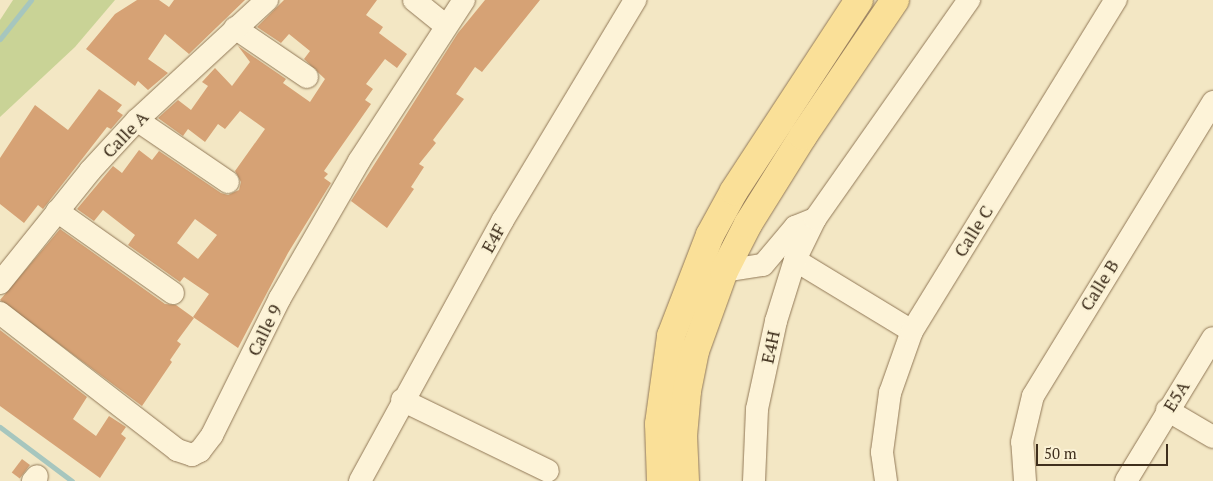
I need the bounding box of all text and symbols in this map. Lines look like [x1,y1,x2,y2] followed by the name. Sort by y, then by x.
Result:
[97,106,153,162] street label: Calle A
[949,201,997,261] street label: Calle C
[476,220,510,256] street label: E4F
[1075,256,1123,314] street label: Calle B
[242,301,286,359] street label: Calle 9
[756,329,784,365] street label: E4H
[1158,377,1194,415] street label: E5A
[1038,434,1170,466] scale bar
[1044,443,1077,463] text: 50 m

